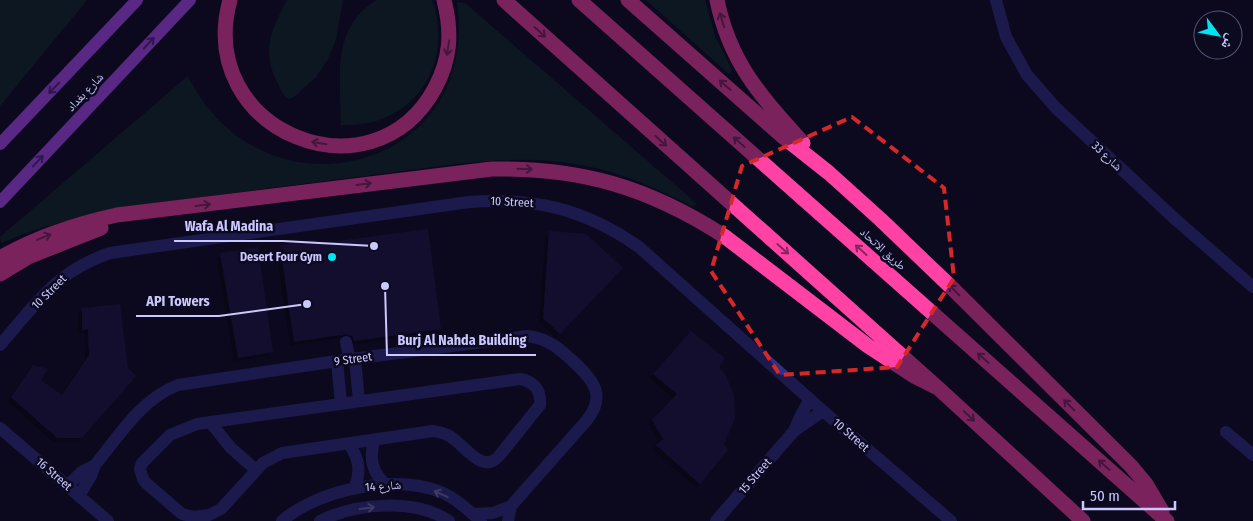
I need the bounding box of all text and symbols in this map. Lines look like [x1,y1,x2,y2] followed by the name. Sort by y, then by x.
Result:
[1193,10,1243,60] north arrow
[717,12,727,28] one-way arrow
[534,27,547,38] one-way arrow
[1217,31,1240,53] text: ش
[143,37,155,50] one-way arrow
[443,40,453,56] one-way arrow
[64,70,107,115] street label: شارع بغداد
[718,79,731,91] one-way arrow
[48,81,60,94] one-way arrow
[655,135,668,147] one-way arrow
[733,136,746,148] one-way arrow
[311,138,327,148] one-way arrow
[1088,138,1125,174] street label: شارع 33
[32,155,44,168] one-way arrow
[517,165,533,174] one-way arrow
[355,179,371,189] one-way arrow
[490,194,534,210] street label: 10 Street
[194,200,210,210] one-way arrow
[174,212,283,241] callout: Wafa Al Madina
[185,218,273,235] text: Wafa Al Madina
[857,225,909,273] street label: طريق الاتحاد
[36,231,51,241] one-way arrow
[776,243,789,255] one-way arrow
[855,245,868,256] one-way arrow
[240,250,322,264] place label: Desert Four Gym
[326,251,338,263] marker: Desert Four Gym
[29,272,69,312] street label: 10 Street
[948,283,960,296] one-way arrow
[136,287,219,316] callout: API Towers
[145,293,210,310] text: API Towers
[387,326,536,355] callout: Burj Al Nahda Building
[397,332,527,349] text: Burj Al Nahda Building
[333,349,373,369] street label: 9 Street
[976,352,989,364] one-way arrow
[1063,398,1075,411] one-way arrow
[962,410,975,422] one-way arrow
[830,416,872,455] street label: 10 Street
[33,455,75,493] street label: 16 Street
[736,455,774,497] street label: 15 Street
[1098,460,1111,471] one-way arrow
[364,478,402,495] street label: شارع 14
[1083,478,1176,510] scale bar
[1090,487,1120,505] text: 50 m
[434,488,449,498] one-way arrow
[358,503,374,513] one-way arrow

